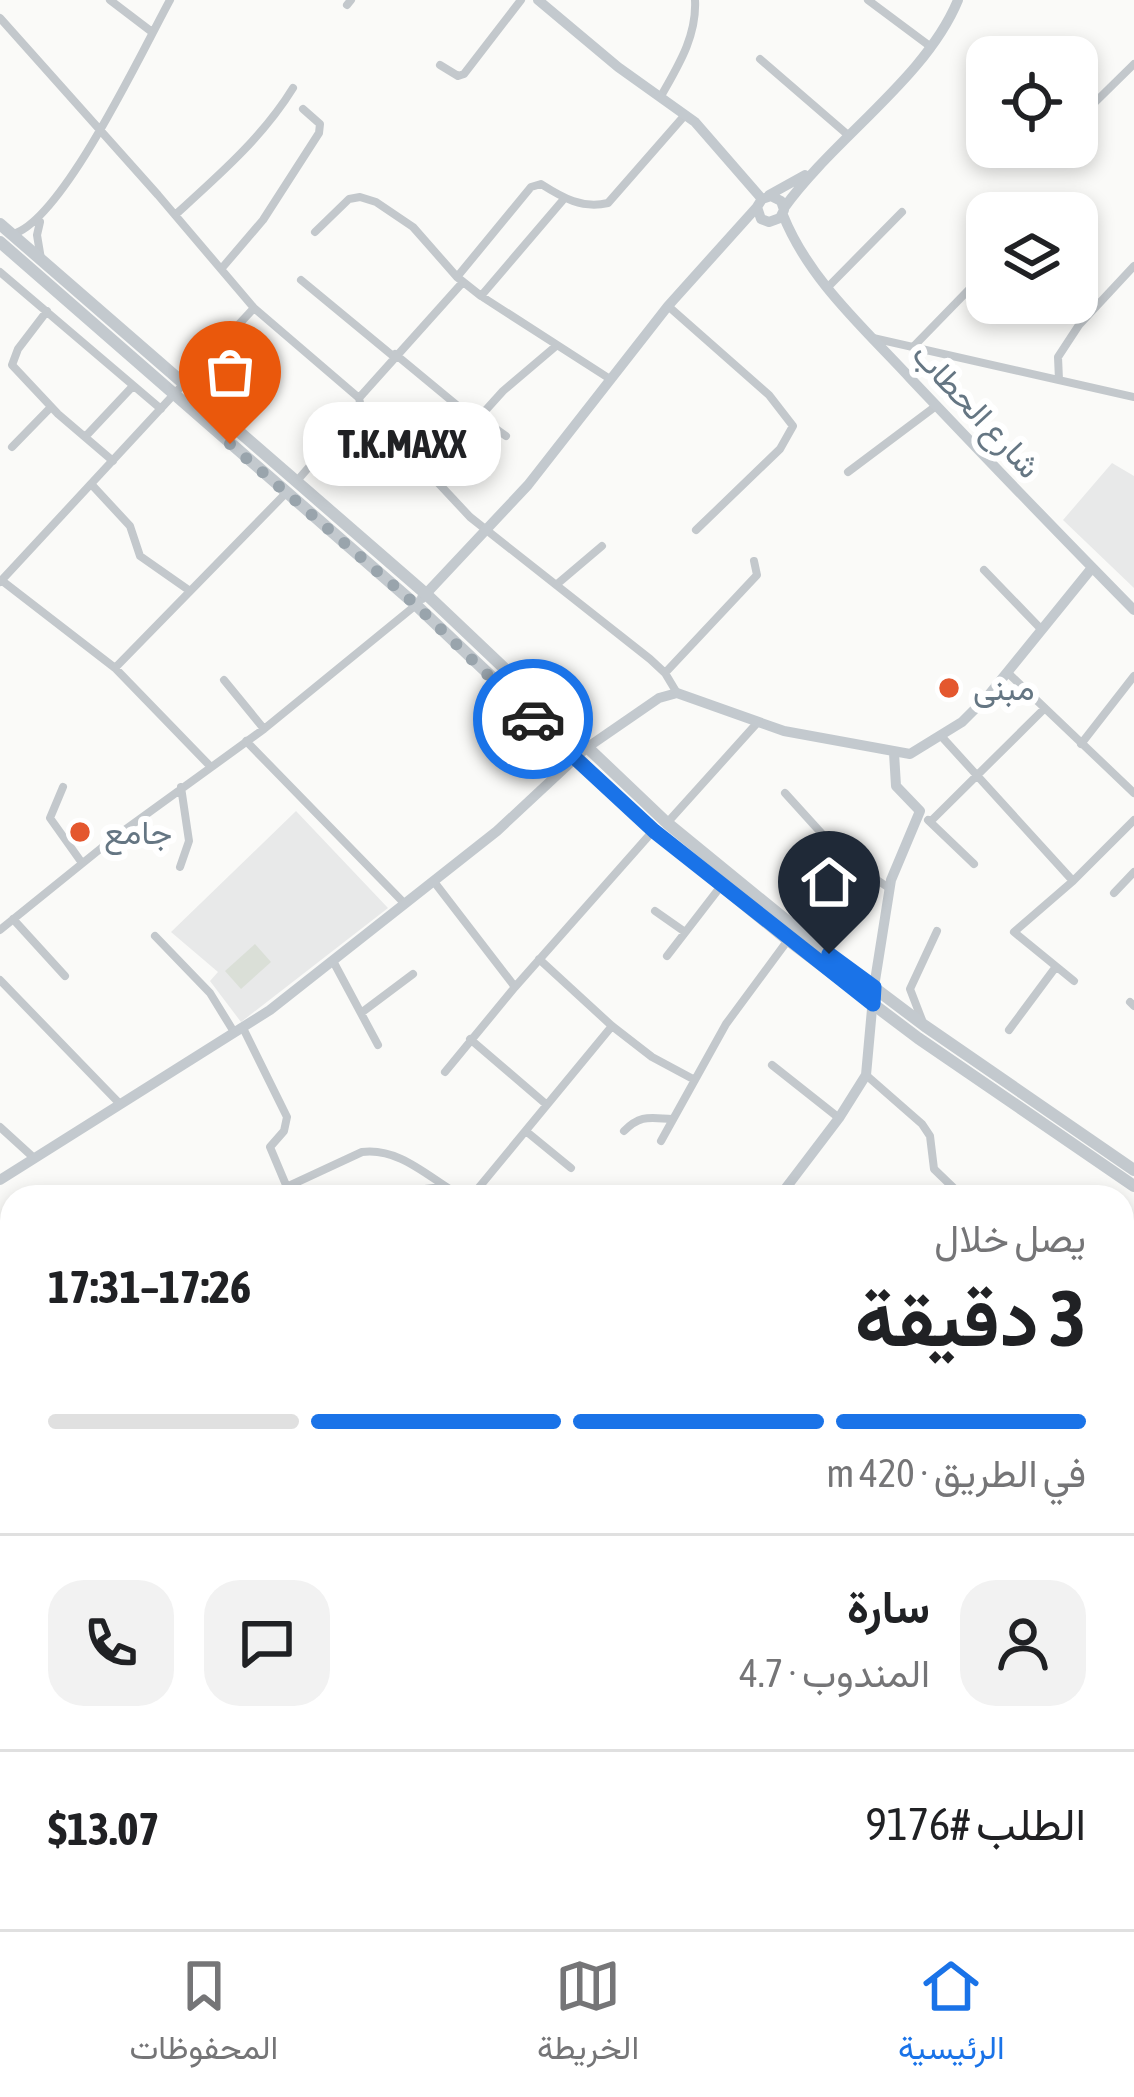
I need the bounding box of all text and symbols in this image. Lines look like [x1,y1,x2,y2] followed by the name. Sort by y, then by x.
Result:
[966,36,1098,324] map controls
[966,36,1098,168] button: locate
[966,192,1098,324] button: layers
[179,321,281,444] pin
[902,335,1049,488] street label: شارع الحطاب
[197,339,263,405] icon: bag
[302,402,500,486] callout: T.K.MAXX
[338,422,466,466] text: T.K.MAXX
[473,659,593,779] courier
[973,669,1035,708] place label: مبنى
[936,675,962,701] marker: مبنى
[500,686,566,752] icon: car
[104,813,172,855] place label: جامع
[67,819,93,845] marker: جامع
[778,831,880,954] pin
[796,849,862,915] icon: home
[934,1216,1086,1260] text: يصل خلال
[48,1261,251,1313] text: 17:26–17:31
[855,1273,1086,1363] text: 3 دقيقة
[826,1451,1086,1495] text: في الطريق · 420 m
[48,1580,174,1706] button: phone
[204,1580,330,1706] button: chat
[960,1580,1086,1706] button: person
[847,1581,930,1633] text: سارة
[739,1651,930,1695] text: المندوب · 4.7
[866,1798,1086,1850] text: الطلب #9176
[48,1803,160,1855] text: $13.07
[129,1953,278,2077] tab: المحفوظات
[537,1953,639,2077] tab: الخريطة
[898,1953,1005,2077] tab: الرئيسية

